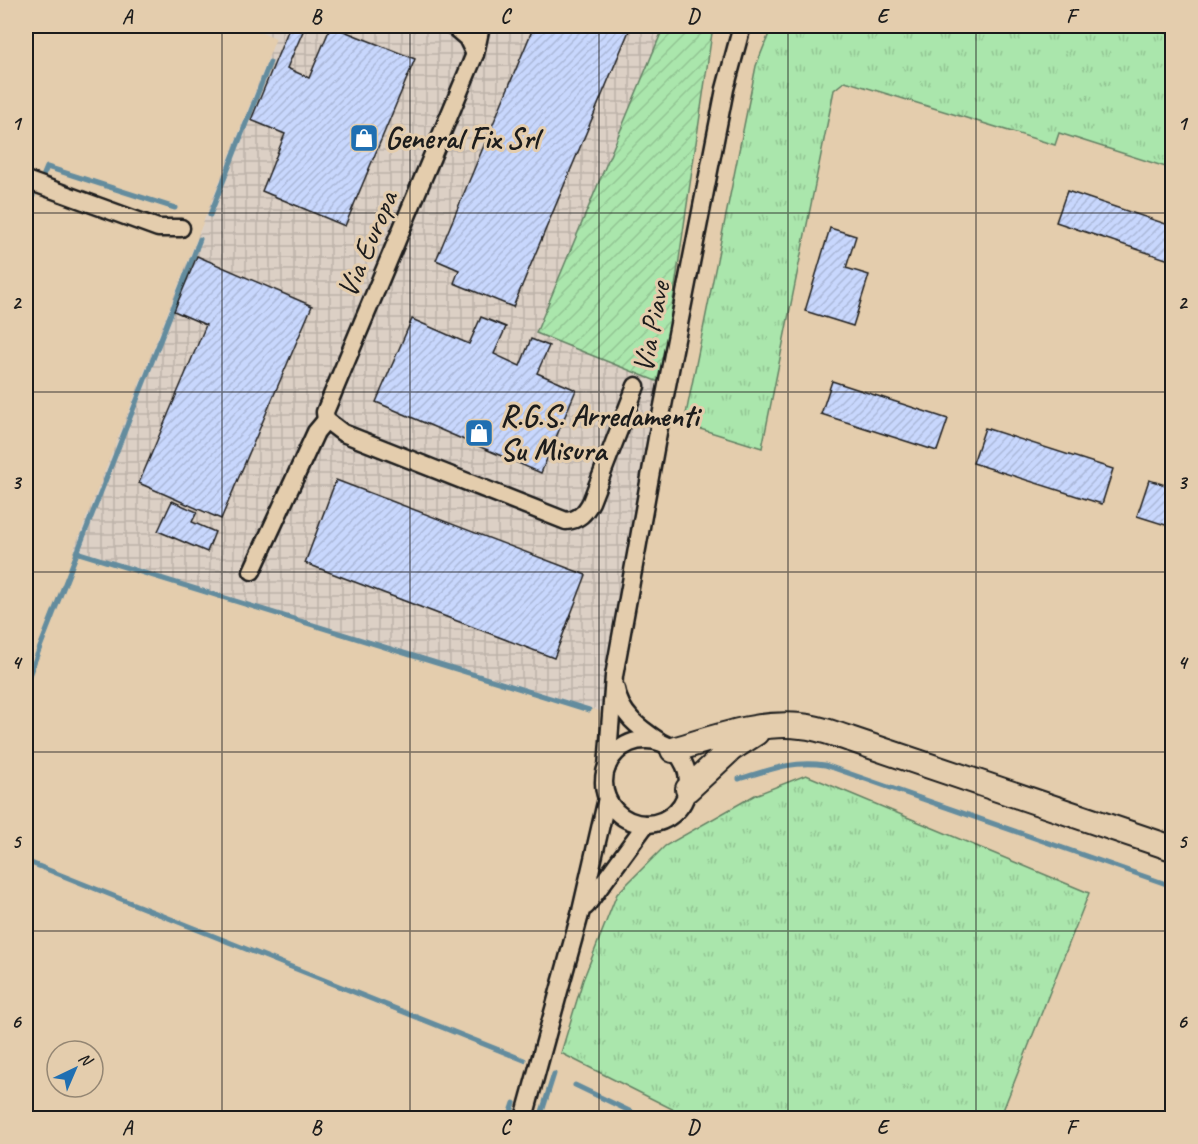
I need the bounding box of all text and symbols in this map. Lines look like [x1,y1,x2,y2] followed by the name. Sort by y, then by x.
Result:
[122,4,134,29] text: A
[311,4,323,29] text: B
[500,4,512,29] text: C
[687,4,701,29] text: D
[877,4,891,29] text: E
[1066,4,1080,29] text: F
[12,111,23,136] text: 1
[1178,111,1189,136] text: 1
[385,119,544,157] place label: General Fix Srl
[348,122,380,154] shop icon: General Fix Srl
[328,184,407,303] street label: Via Europa
[624,276,679,376] street label: Via Piave
[12,290,23,315] text: 2
[1178,290,1189,315] text: 2
[500,397,703,469] place label: R.G.S. Arredamenti Su Misura
[463,417,495,449] shop icon: R.G.S. Arredamenti Su Misura
[12,470,23,495] text: 3
[1178,470,1189,495] text: 3
[12,650,24,675] text: 4
[1178,650,1190,675] text: 4
[12,829,23,854] text: 5
[1178,829,1189,854] text: 5
[11,1009,22,1034] text: 6
[1177,1009,1188,1034] text: 6
[45,1039,105,1099] north arrow
[74,1048,97,1072] text: N
[122,1115,134,1140] text: A
[311,1115,323,1140] text: B
[500,1115,512,1140] text: C
[687,1115,701,1140] text: D
[877,1115,891,1140] text: E
[1066,1115,1080,1140] text: F

